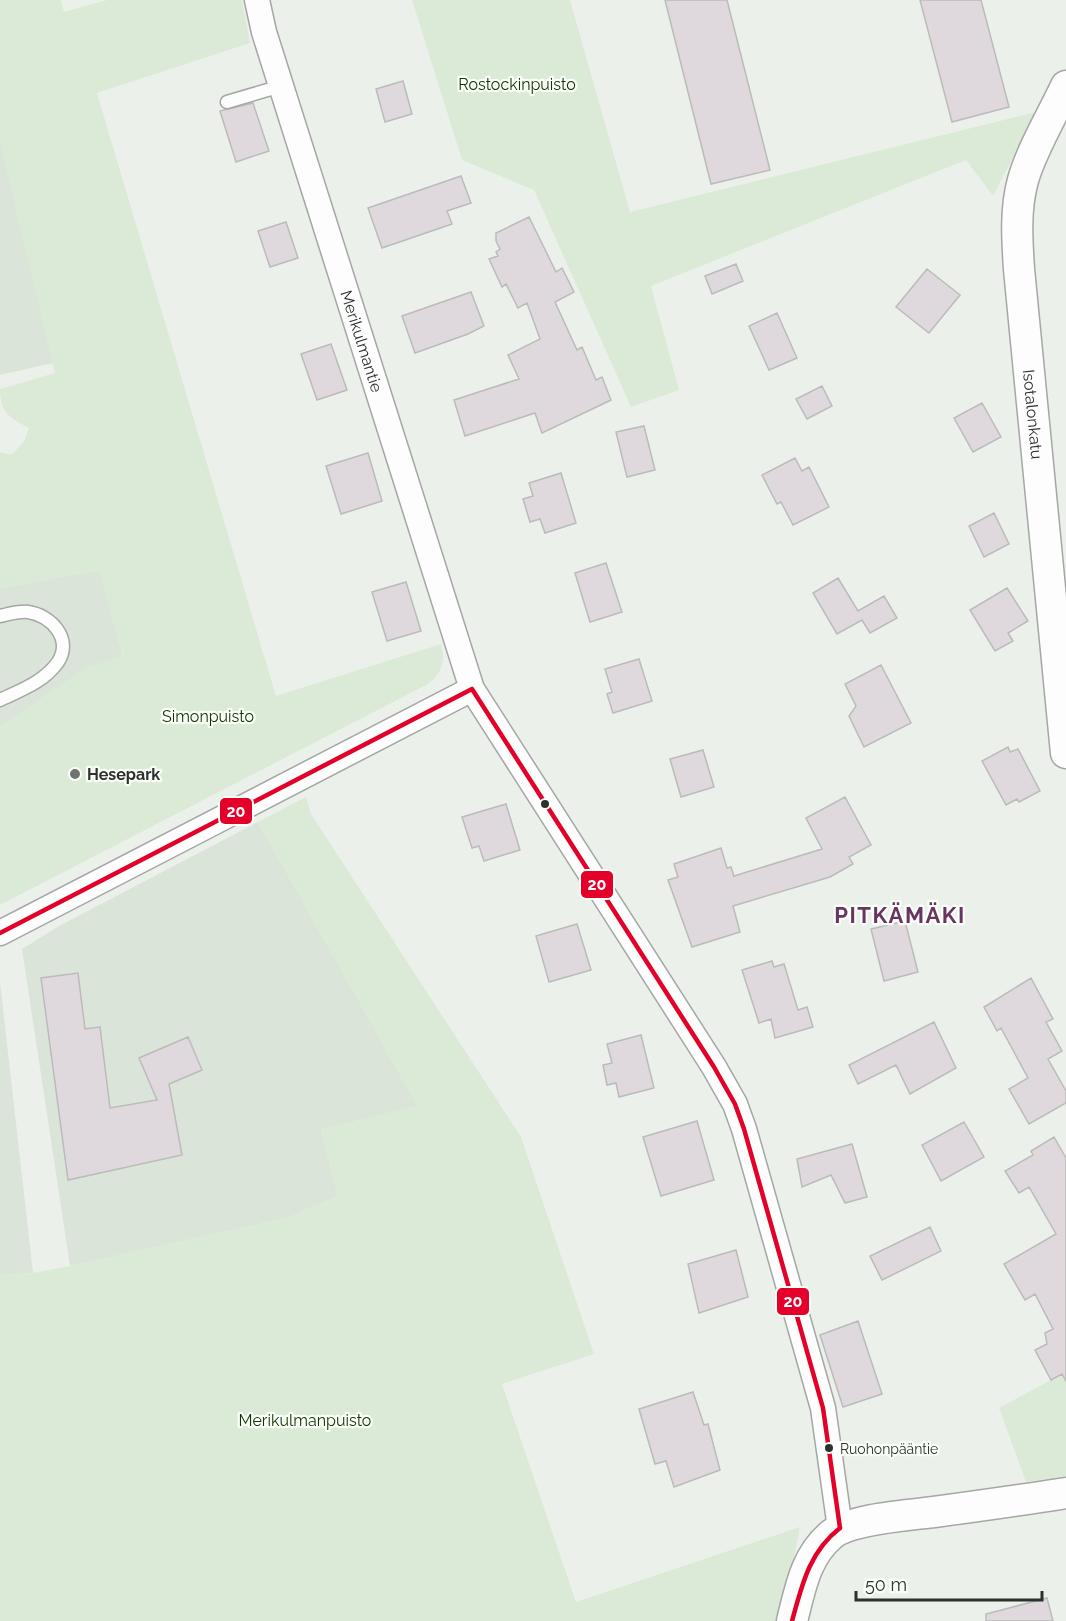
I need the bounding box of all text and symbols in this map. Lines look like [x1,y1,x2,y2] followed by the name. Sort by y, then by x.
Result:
[458,75,576,94] park label: Rostockinpuisto
[336,288,386,395] street label: Merikulmantie
[1019,368,1046,460] street label: Isotalonkatu
[162,707,254,726] park label: Simonpuisto
[87,765,160,784] place label: Hesepark
[68,767,82,781] marker: Hesepark
[219,797,253,825] line badge: 20
[539,798,551,810] unlabelled marker
[227,802,246,821] text: 20
[580,870,614,899] line badge: 20
[588,875,607,894] text: 20
[834,902,966,928] district label: PITKÄMÄKI
[776,1287,810,1316] line badge: 20
[784,1292,803,1311] text: 20
[239,1411,371,1430] park label: Merikulmanpuisto
[840,1441,938,1457] place label: Ruohonpääntie
[823,1442,835,1454] marker: Ruohonpääntie
[856,1564,1042,1602] scale bar
[865,1574,907,1595] text: 50 m

